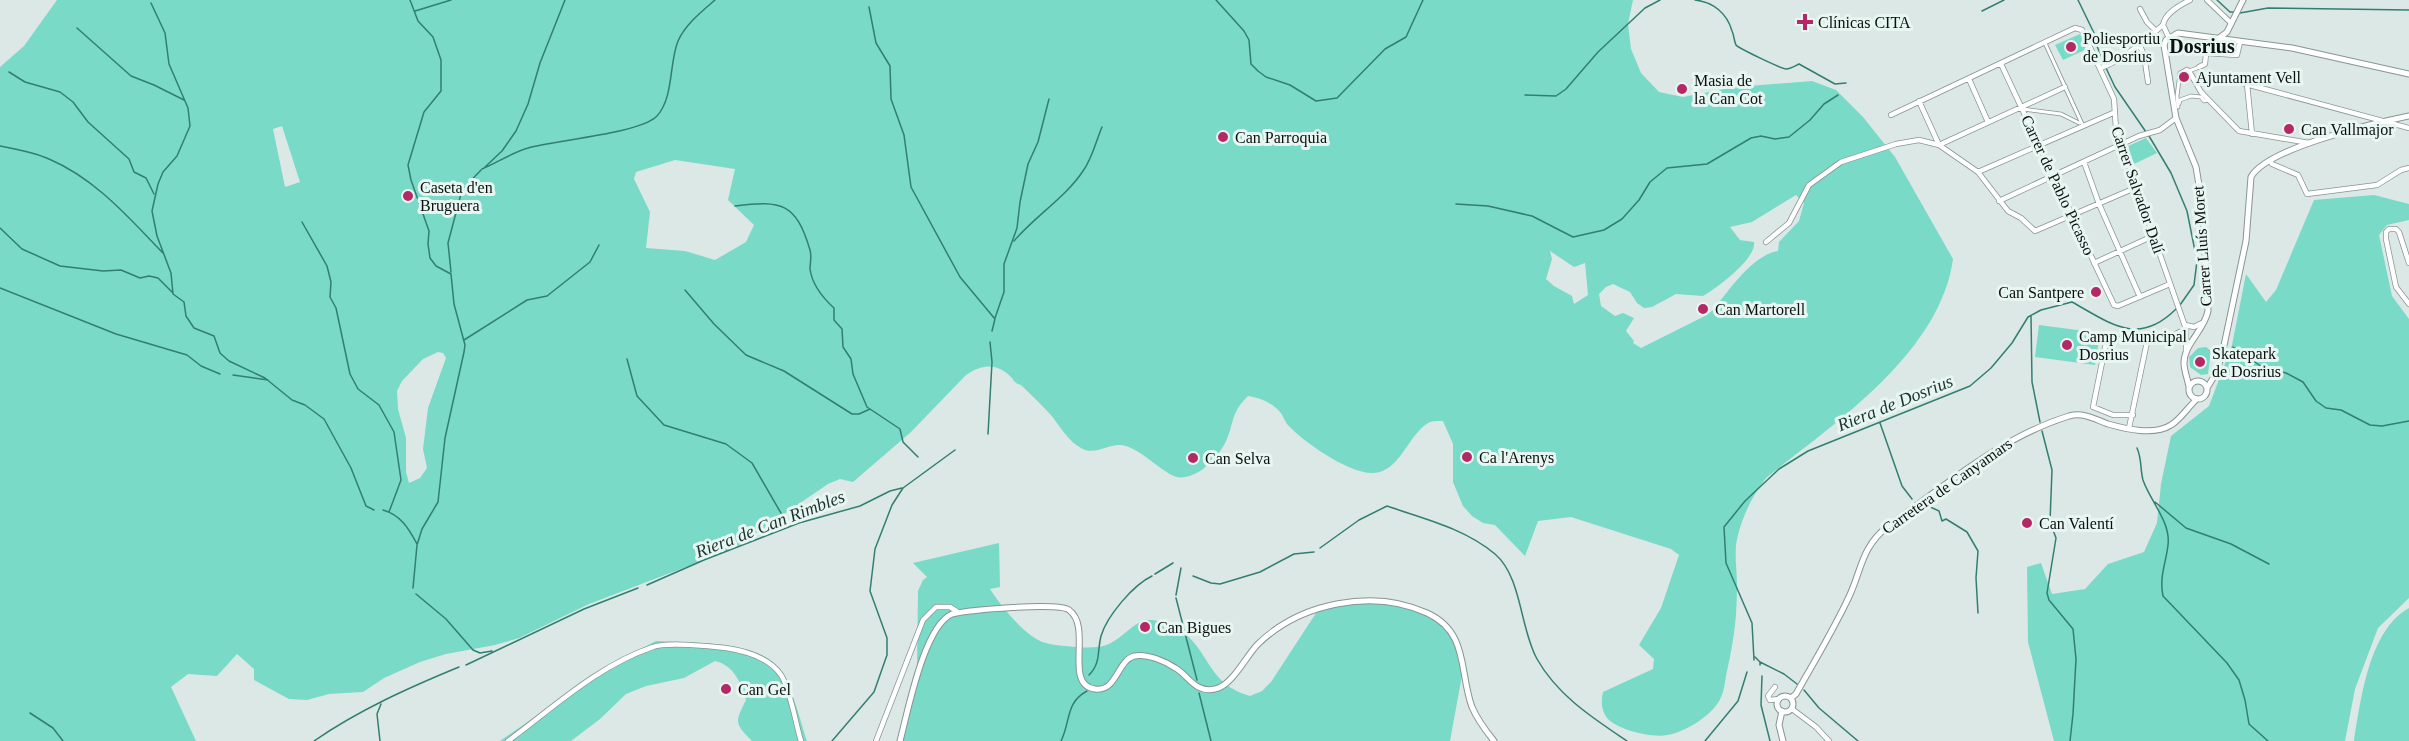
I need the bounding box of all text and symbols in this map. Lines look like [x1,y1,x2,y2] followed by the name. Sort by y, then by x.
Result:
[1796,13,1814,31] marker: Clínicas CITA
[1818,14,1911,31] place label: Clínicas CITA
[2083,30,2160,65] place label: Poliesportiu de Dosrius
[2169,35,2235,57] district label: Dosrius
[2064,40,2078,54] marker: Poliesportiu de Dosrius
[2196,69,2302,87] place label: Ajuntament Vell
[2177,70,2191,84] marker: Ajuntament Vell
[1694,72,1763,107] place label: Masia de la Can Cot
[1675,82,1689,96] marker: Masia de la Can Cot
[2018,112,2098,258] street label: Carrer de Pablo Picasso
[2301,121,2394,139] place label: Can Vallmajor
[2282,122,2296,136] marker: Can Vallmajor
[2108,124,2168,256] street label: Carrer Salvador Dalí
[1235,129,1327,147] place label: Can Parroquia
[1216,130,1230,144] marker: Can Parroquia
[420,179,493,215] place label: Caseta d'en Bruguera
[2189,185,2215,307] street label: Carrer Lluís Moret
[401,189,415,203] marker: Caseta d'en Bruguera
[1998,284,2084,302] place label: Can Santpere
[2089,285,2103,299] marker: Can Santpere
[1715,301,1806,318] place label: Can Martorell
[1696,302,1710,316] marker: Can Martorell
[2079,328,2188,363] place label: Camp Municipal Dosrius
[2060,338,2074,352] marker: Camp Municipal Dosrius
[2212,345,2281,380] place label: Skatepark de Dosrius
[2193,355,2207,369] marker: Skatepark de Dosrius
[1833,371,1956,436] water label: Riera de Dosrius
[1879,435,2016,538] street label: Carretera de Canyamars
[1479,449,1554,467] place label: Ca l'Arenys
[1205,450,1270,467] place label: Can Selva
[1460,450,1474,464] marker: Ca l'Arenys
[1186,451,1200,465] marker: Can Selva
[692,486,848,562] water label: Riera de Can Rimbles
[2039,515,2114,532] place label: Can Valentí
[2020,516,2034,530] marker: Can Valentí
[1157,619,1231,637] place label: Can Bigues
[1138,620,1152,634] marker: Can Bigues
[738,681,791,698] place label: Can Gel
[719,682,733,696] marker: Can Gel

